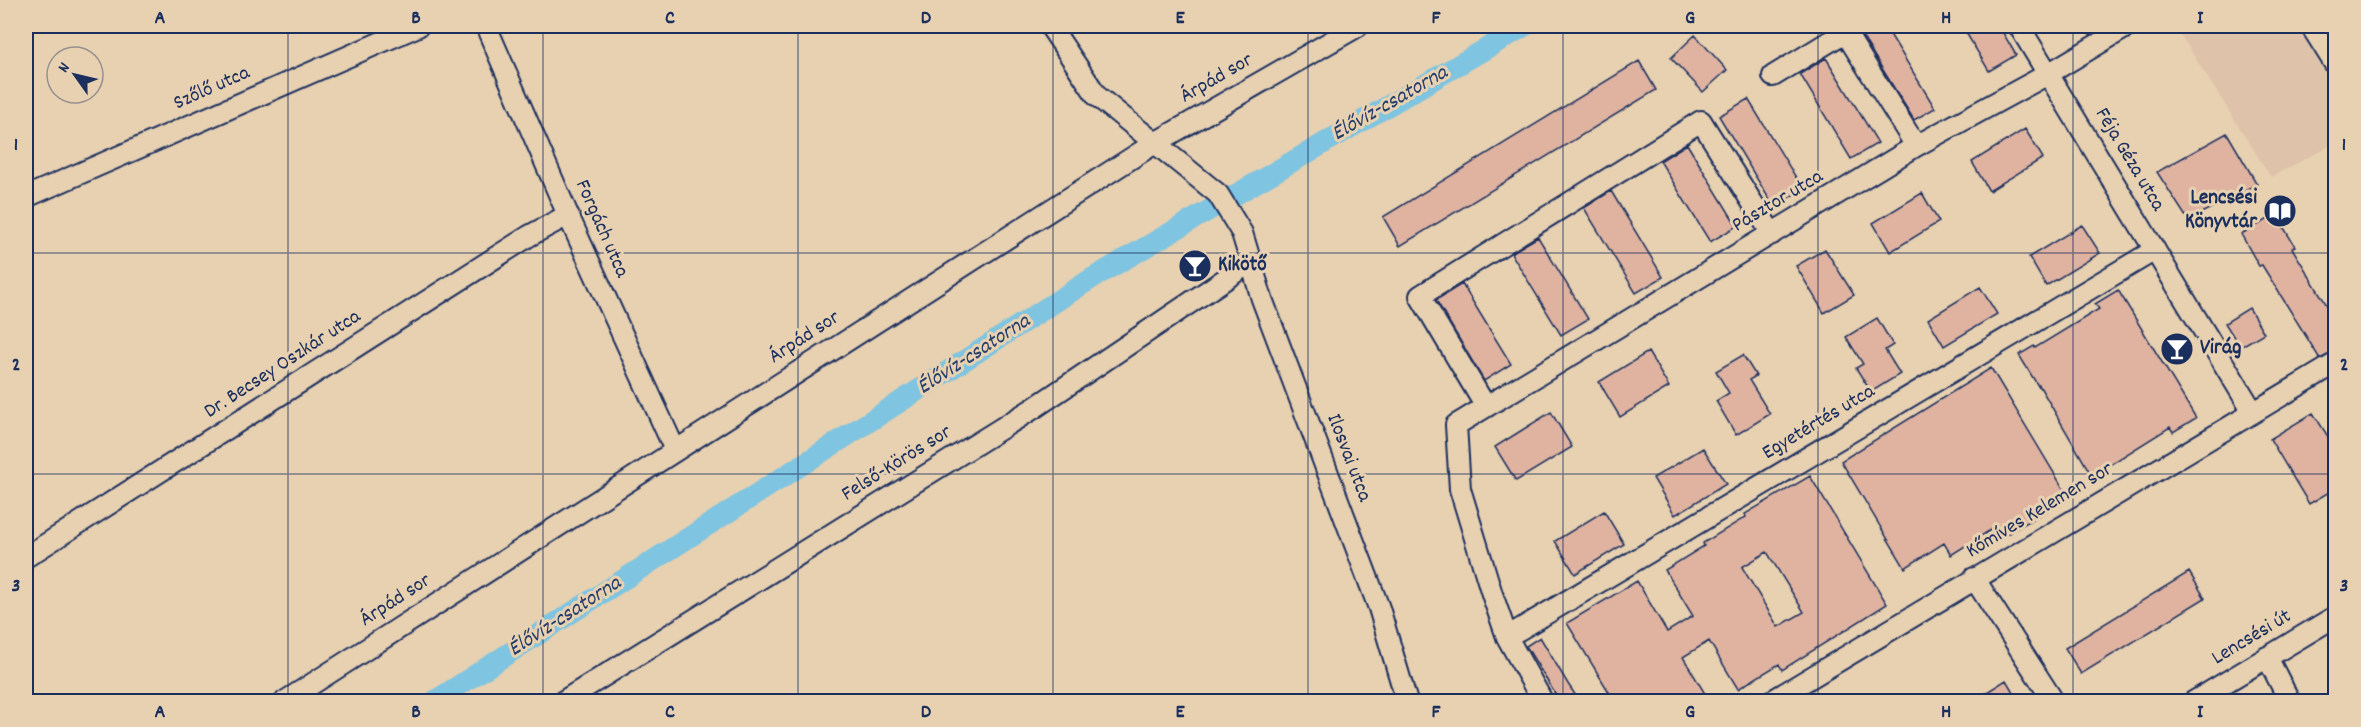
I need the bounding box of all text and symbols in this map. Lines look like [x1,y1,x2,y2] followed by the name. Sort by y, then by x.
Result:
[155,5,166,33] text: A
[411,5,421,33] text: B
[665,5,675,33] text: C
[921,5,932,33] text: D
[1175,5,1185,33] text: E
[1432,5,1442,33] text: F
[1685,5,1695,33] text: G
[1941,5,1951,33] text: H
[2197,5,2204,33] text: I
[45,45,105,105] north arrow
[1175,46,1259,112] street label: Árpád sor
[1326,57,1455,150] water label: Élővíz-csatorna
[53,58,76,78] text: N
[169,58,256,119] street label: Szőlő utca
[2086,103,2172,218] street label: Féja Géza utca
[14,132,18,160] text: 1
[2342,132,2346,160] text: 1
[1727,162,1830,241] street label: Pásztor utca
[566,175,636,284] street label: Forgách utca
[2185,184,2258,238] place label: Lencsési Könyvtár
[2262,193,2298,229] library icon: Lencsési Könyvtár
[1177,248,1213,284] bar icon: Kikötő
[1218,251,1267,281] place label: Kikötő
[199,302,368,427] street label: Dr. Becsey Oszkár utca
[764,304,847,372] street label: Árpád sor
[911,306,1038,403] water label: Élővíz-csatorna
[2159,331,2195,367] bar icon: Virág
[2200,334,2241,364] place label: Virág
[12,352,20,380] text: 2
[2340,352,2348,380] text: 2
[1757,377,1882,468] street label: Egyetértés utca
[1318,410,1379,507] street label: Ilosvai utca
[836,418,958,510] street label: Felső-Körös sor
[1961,455,2119,567] street label: Kőmíves Kelemen sor
[355,567,438,635] street label: Árpád sor
[502,568,629,665] water label: Élővíz-csatorna
[12,573,20,601] text: 3
[2340,573,2348,601] text: 3
[2206,602,2298,674] street label: Lencsési út
[155,699,166,727] text: A
[411,699,421,727] text: B
[665,699,675,727] text: C
[921,699,932,727] text: D
[1175,699,1185,727] text: E
[1432,699,1442,727] text: F
[1685,699,1695,727] text: G
[1941,699,1951,727] text: H
[2197,699,2204,727] text: I

